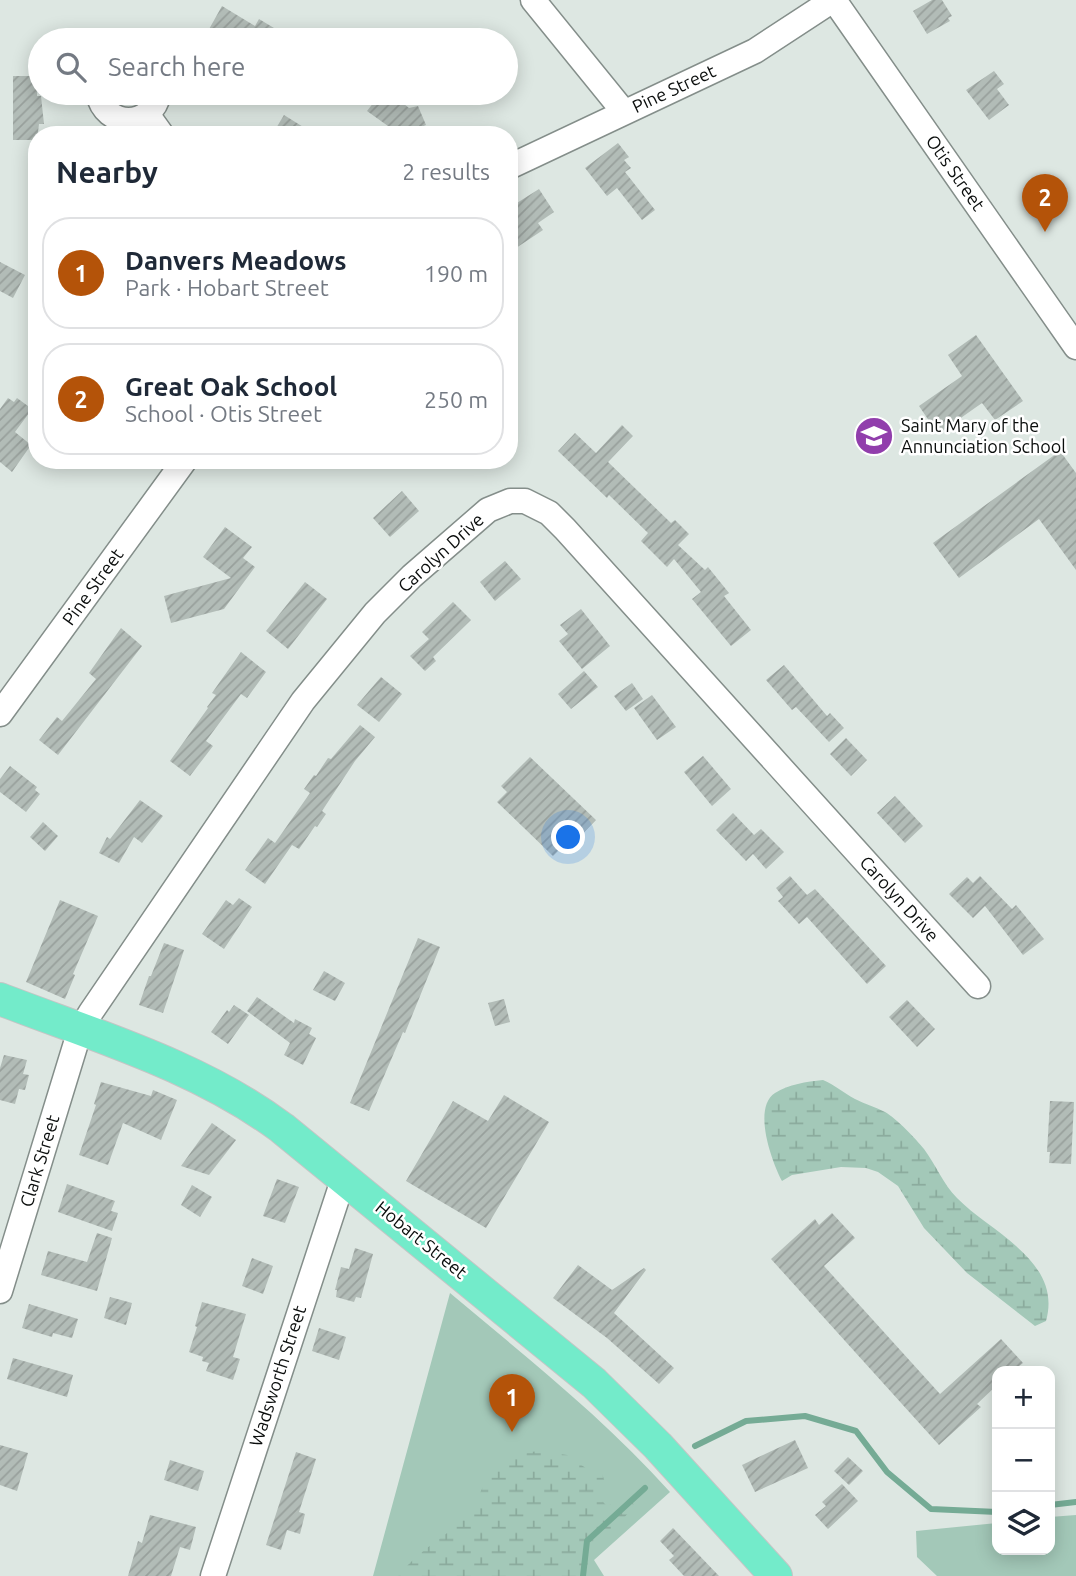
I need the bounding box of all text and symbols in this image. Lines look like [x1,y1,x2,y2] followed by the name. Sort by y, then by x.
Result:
[28,28,518,105] search box
[52,48,90,86] icon: search
[108,52,245,81] text: Search here
[629,60,718,116] street label: Pine Street
[923,131,989,214] street label: Otis Street
[56,155,158,189] text: Nearby
[402,159,490,184] text: 2 results
[1022,174,1068,232] pin: 2
[125,246,347,275] text: Danvers Meadows
[75,261,87,286] text: 1
[424,261,488,286] text: 190 m
[125,275,329,300] text: Park · Hobart Street
[125,372,337,401] text: Great Oak School
[75,387,87,412] text: 2
[424,387,488,412] text: 250 m
[125,401,322,426] text: School · Otis Street
[853,415,895,457] school or university icon: Saint Mary of the Annunciation School
[901,415,1066,456] place label: Saint Mary of the Annunciation School
[394,509,487,596] street label: Carolyn Drive
[58,544,127,629] street label: Pine Street
[551,820,585,854] your location
[856,852,943,945] street label: Carolyn Drive
[16,1112,63,1209] street label: Clark Street
[372,1196,471,1282] street label: Hobart Street
[245,1303,309,1449] street label: Wadsworth Street
[992,1366,1055,1555] map controls
[992,1366,1055,1429] button: +
[489,1374,535,1432] pin: 1
[992,1429,1055,1492] button: −
[992,1492,1055,1555] button: layers

